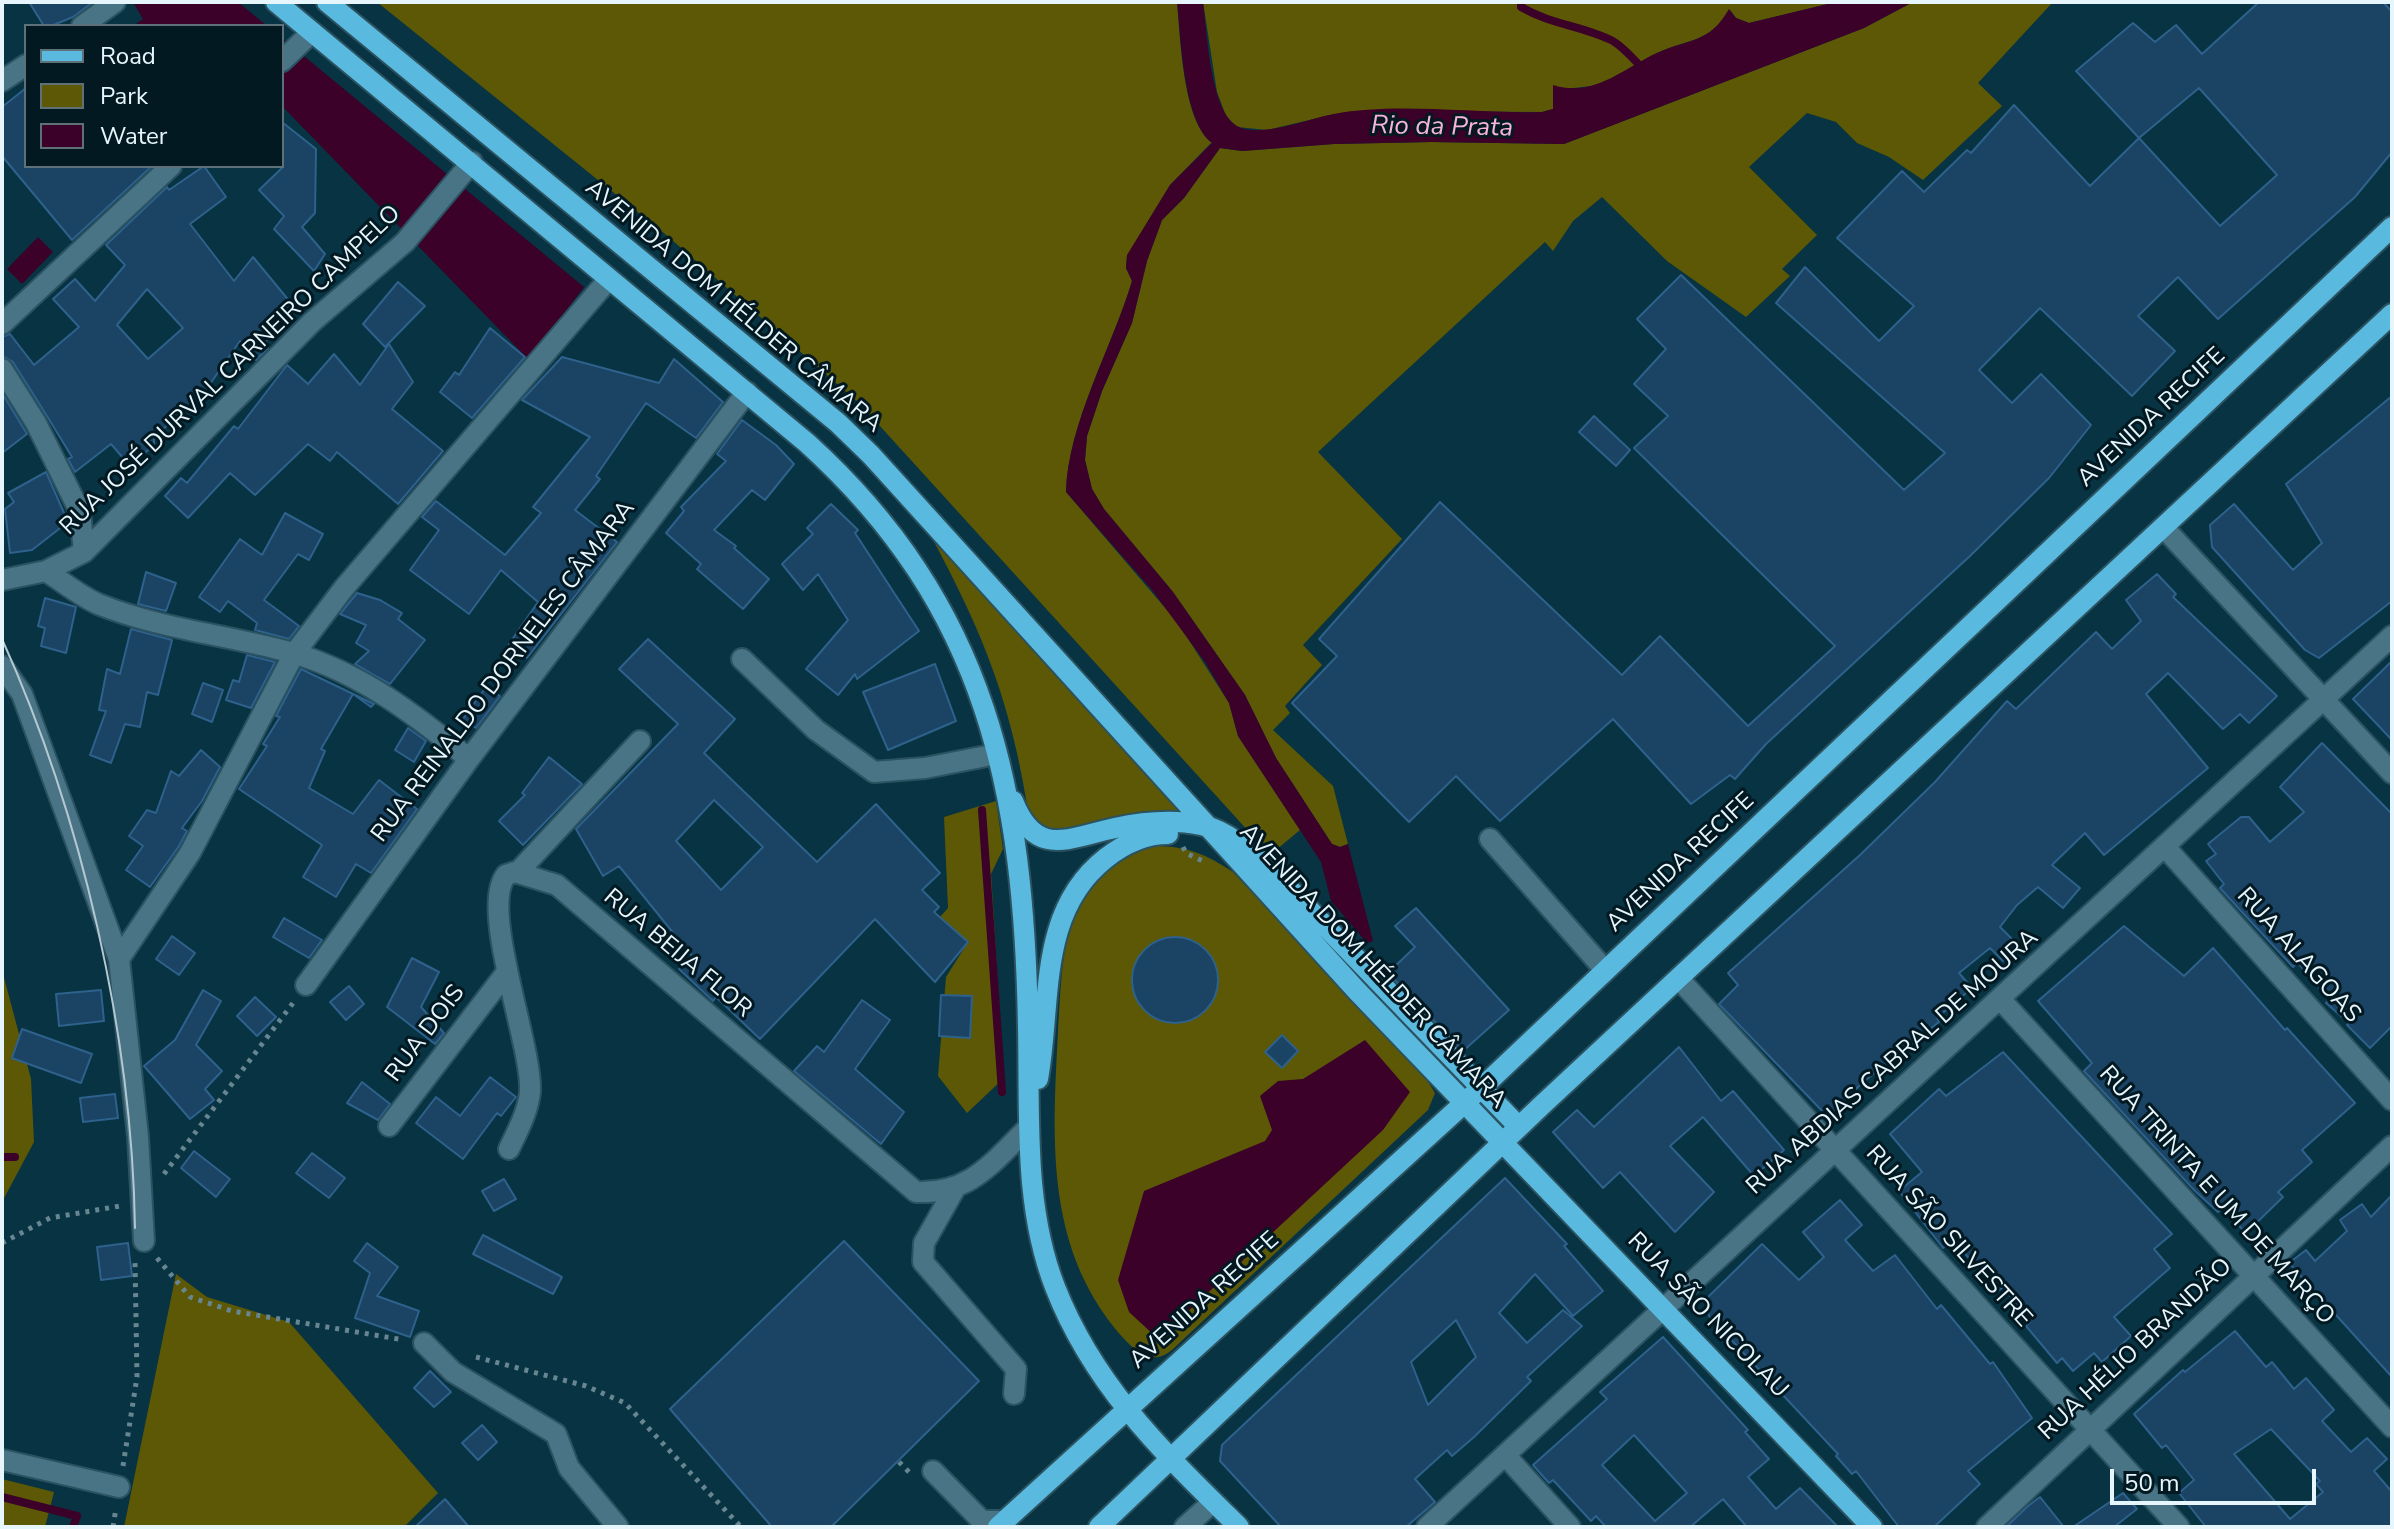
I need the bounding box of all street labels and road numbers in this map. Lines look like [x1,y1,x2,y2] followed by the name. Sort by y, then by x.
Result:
[579,174,887,440] street label: AVENIDA DOM HÉLDER CÂMARA
[55,200,407,542] street label: RUA JOSÉ DURVAL CARNEIRO CAMPELO
[2072,342,2232,494] street label: AVENIDA RECIFE
[366,496,642,848] street label: RUA REINALDO DORNELES CÂMARA
[1601,787,1761,939] street label: AVENIDA RECIFE
[1232,819,1512,1115] street label: AVENIDA DOM HÉLDER CÂMARA
[2230,882,2366,1030] street label: RUA ALAGOAS
[597,884,757,1024] street label: RUA BEIJA FLOR
[1741,924,2045,1202] street label: RUA ABDIAS CABRAL DE MOURA
[380,980,472,1088] street label: RUA DOIS
[2092,1061,2340,1331] street label: RUA TRINTA E UM DE MARÇO
[1859,1140,2037,1334] street label: RUA SÃO SILVESTRE
[1124,1226,1286,1376] street label: AVENIDA RECIFE
[1621,1227,1793,1405] street label: RUA SÃO NICOLAU
[2033,1253,2239,1447] street label: RUA HÉLIO BRANDÃO

